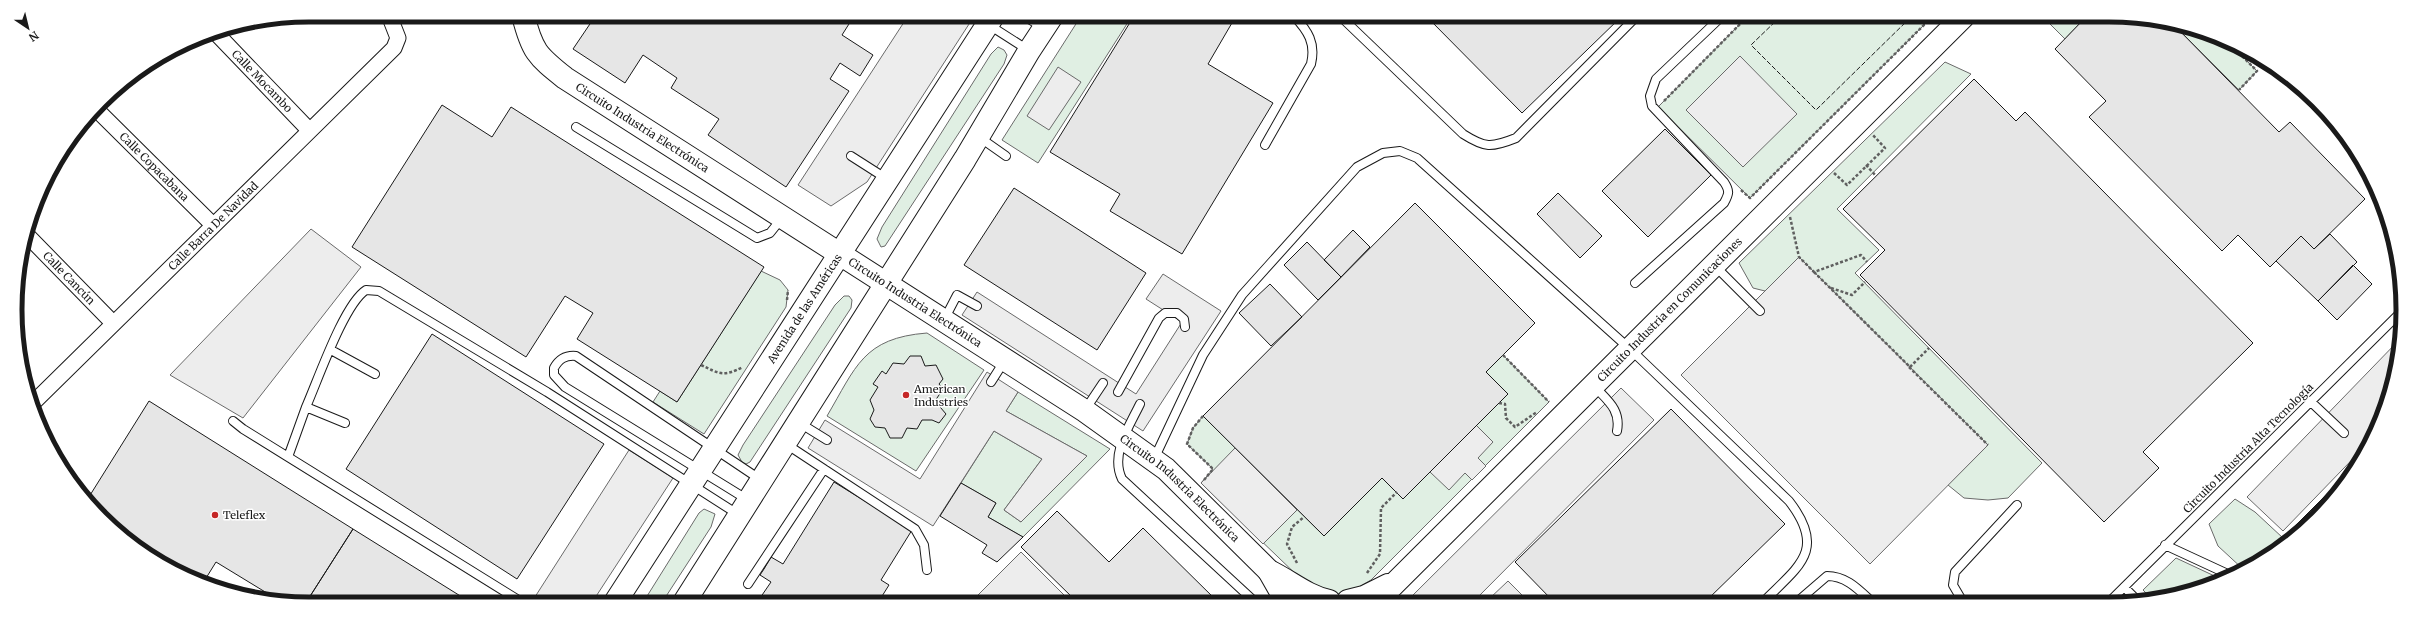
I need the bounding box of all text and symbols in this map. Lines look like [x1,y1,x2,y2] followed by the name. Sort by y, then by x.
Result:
[8,8,48,48] north arrow
[26,28,41,45] text: N
[229,47,296,116] street label: Calle Mocambo
[573,80,712,175] street label: Circuito Industria Electrónica
[117,129,192,204] street label: Calle Copacabana
[165,178,261,273] street label: Calle Barra De Navidad
[1594,234,1745,385] street label: Circuito Industria en Comunicaciones
[40,249,99,308] street label: Calle Cancún
[764,251,845,367] street label: Avenida de las Américas
[846,254,985,350] street label: Circuito Industria Electrónica
[2180,380,2316,516] street label: Circuito Industria Alta Tecnología
[913,382,968,409] place label: American Industries
[901,390,911,400] marker: American Industries
[1117,431,1242,545] street label: Circuito Industria Electrónica
[223,508,266,522] place label: Teleflex
[210,510,220,520] marker: Teleflex

